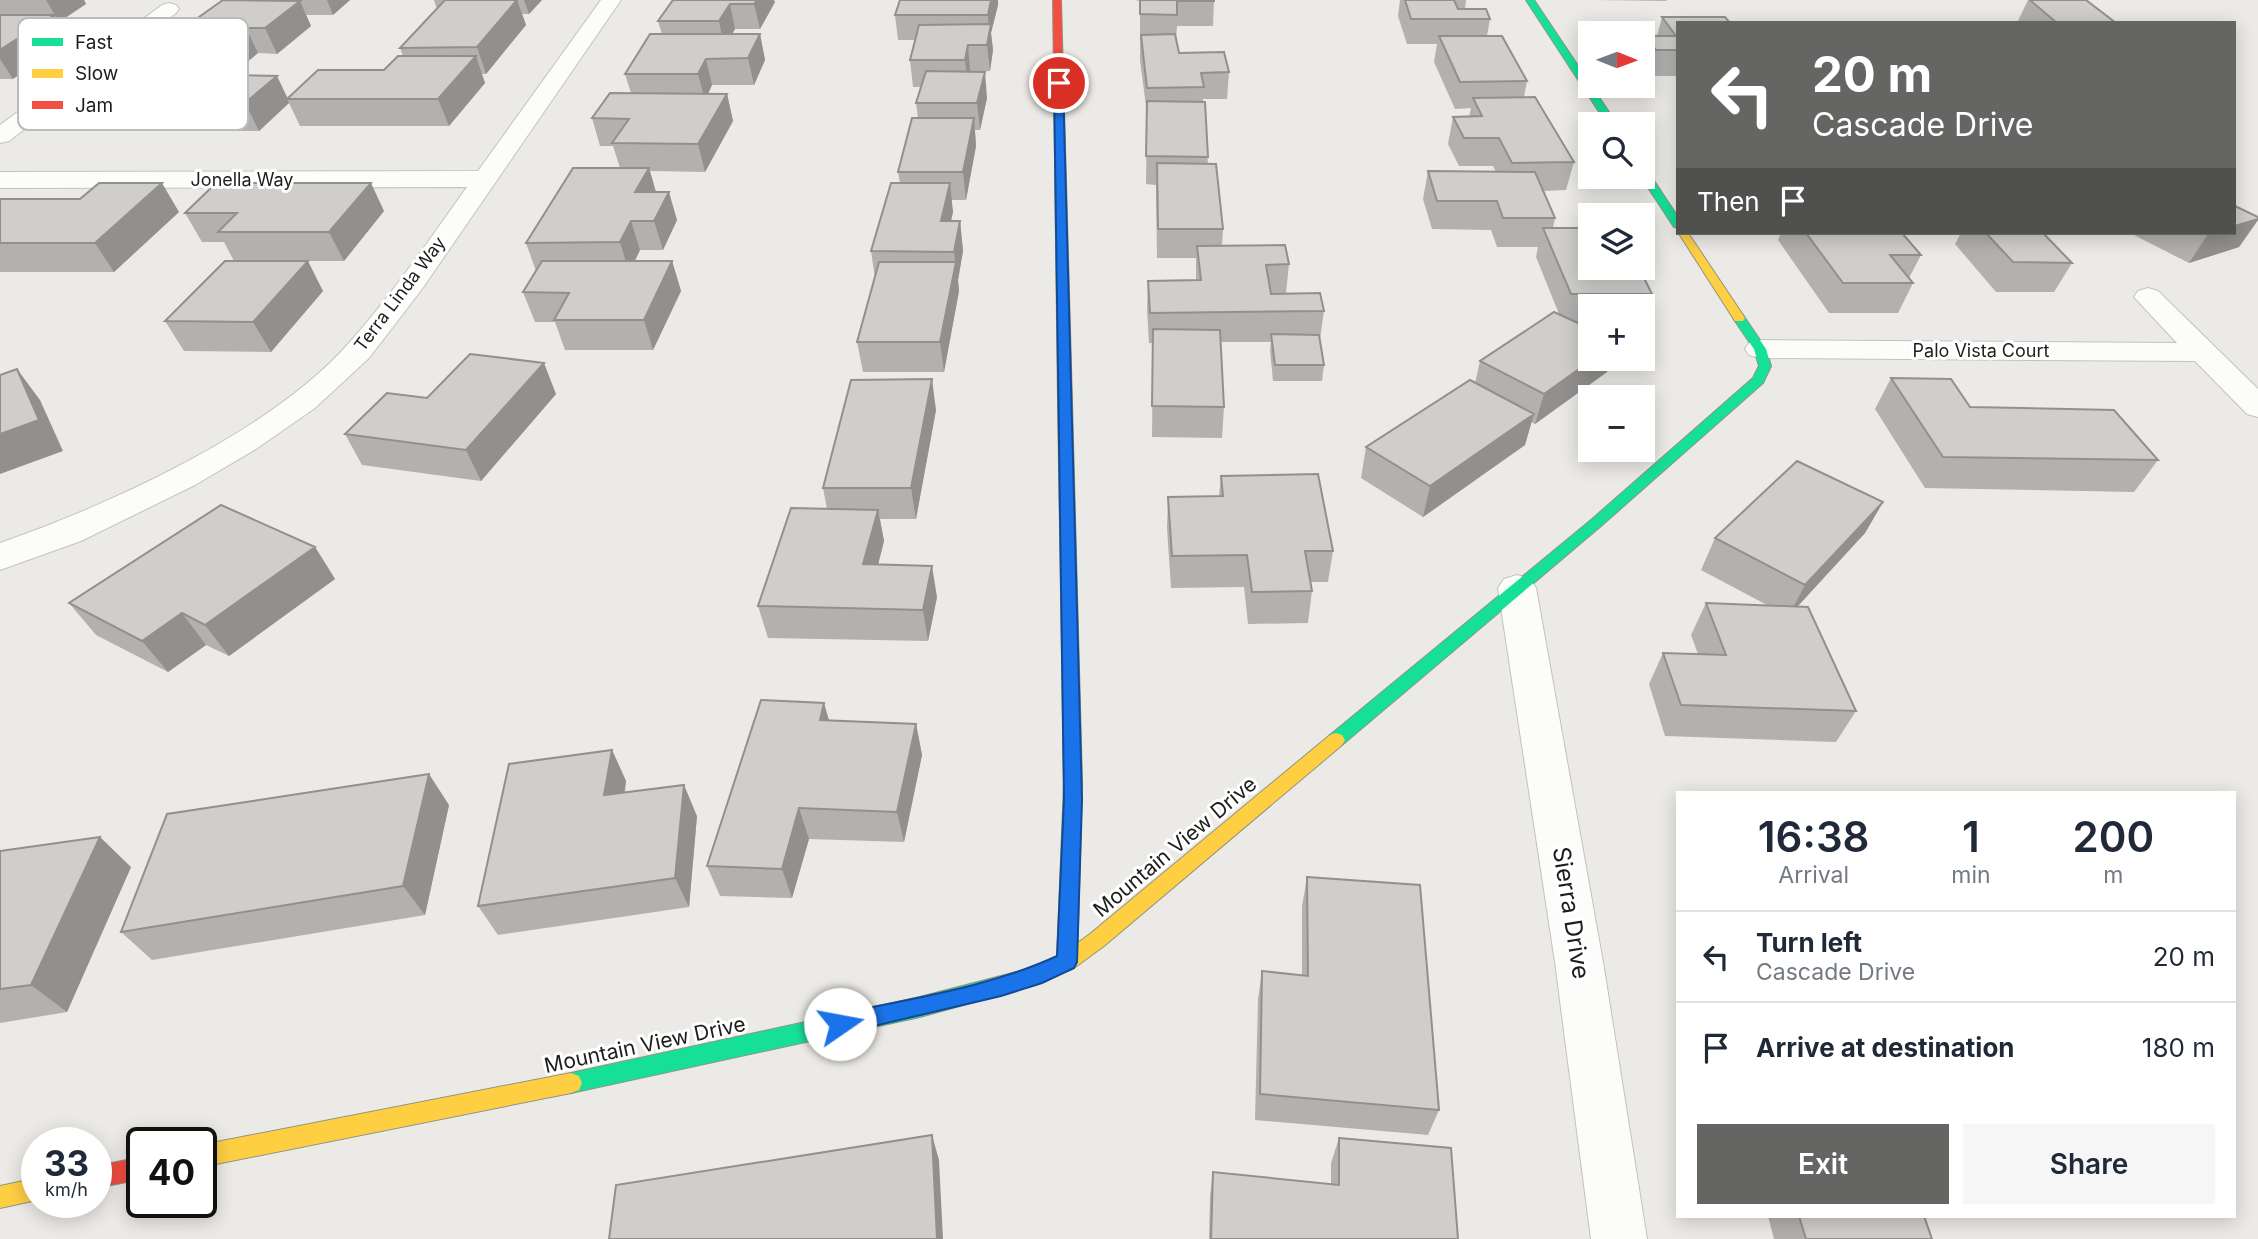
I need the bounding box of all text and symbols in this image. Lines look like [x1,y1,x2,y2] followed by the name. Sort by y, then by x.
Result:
[18,18,248,130] legend
[1578,21,1656,98] north arrow
[1578,21,1655,462] map controls
[75,31,113,54] text: Fast
[1812,45,1932,104] text: 20 m
[1697,49,1788,140] icon: left
[1029,53,1089,113] pin
[75,62,118,85] text: Slow
[1040,64,1078,102] icon: arrive
[75,94,113,117] text: Jam
[1812,105,2033,144] text: Cascade Drive
[1578,112,1655,189] button: search
[191,169,293,190] street label: Jonella Way
[1774,182,1812,220] icon: arrive
[1697,186,1760,217] text: Then
[1578,203,1655,280] button: layers
[350,232,449,355] street label: Terra Linda Way
[1578,294,1655,371] button: +
[1913,340,2049,361] street label: Palo Vista Court
[1578,385,1655,462] button: −
[1088,771,1261,922] street label: Mountain View Drive
[1758,811,1869,862] text: 16:38
[1962,811,1980,862] text: 1
[2073,811,2154,862] text: 200
[1547,845,1596,981] street label: Sierra Drive
[1778,861,1849,889] text: Arrival
[1951,861,1991,889] text: min
[2103,861,2123,889] text: m
[1756,927,1862,958] text: Turn left
[1697,938,1735,976] icon: left
[2153,941,2215,972] text: 20 m
[1756,958,1915,986] text: Cascade Drive
[803,987,877,1061] position arrow
[542,1011,748,1078] street label: Mountain View Drive
[1697,1029,1735,1067] icon: arrive
[1756,1032,2015,1063] text: Arrive at destination
[2142,1032,2215,1063] text: 180 m
[1697,1124,1949,1204] button: Exit
[1963,1124,2215,1204] button: Share
[126,1127,217,1218] speed limit sign: 40
[44,1142,89,1184] text: 33
[45,1179,88,1200] text: km/h

